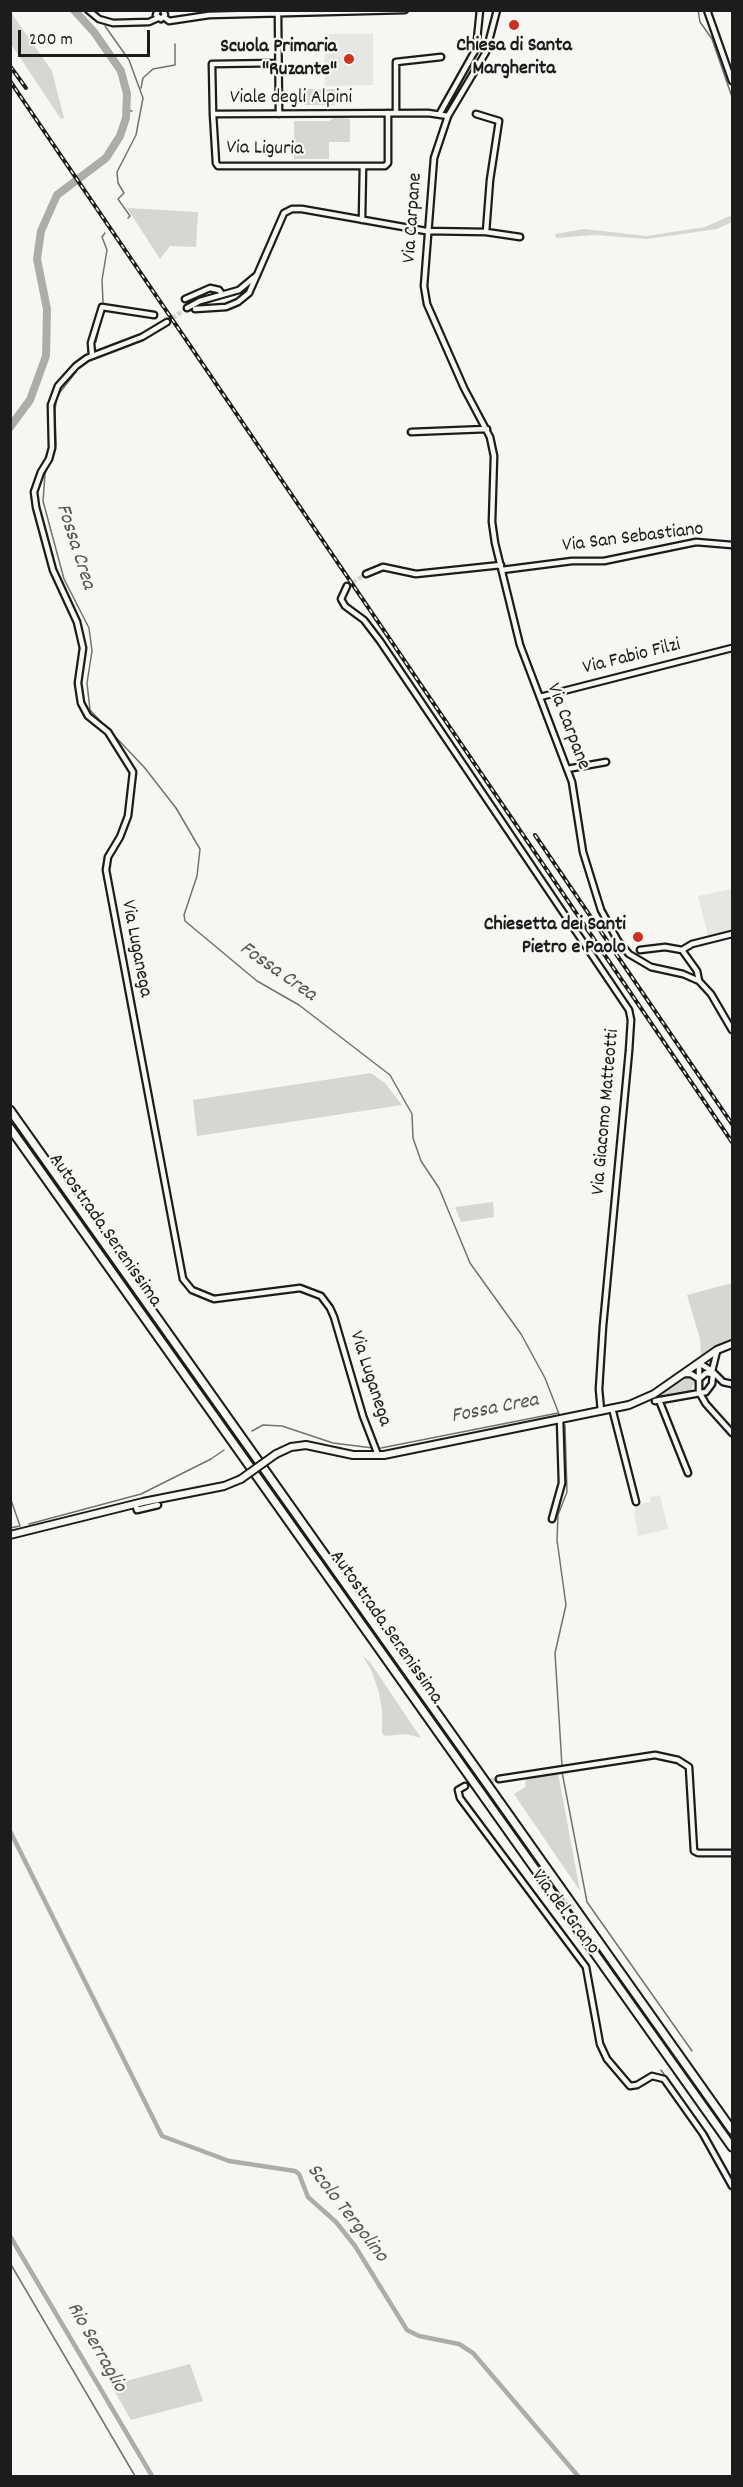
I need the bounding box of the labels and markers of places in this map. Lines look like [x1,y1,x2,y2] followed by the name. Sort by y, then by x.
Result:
[507,18,521,32] marker: Chiesa di Santa Margherita
[456,35,572,82] place label: Chiesa di Santa Margherita
[220,36,337,83] place label: Scuola Primaria "Ruzante"
[342,52,356,66] marker: Scuola Primaria "Ruzante"
[484,914,626,961] place label: Chiesetta dei Santi Pietro e Paolo
[631,930,645,944] marker: Chiesetta dei Santi Pietro e Paolo

